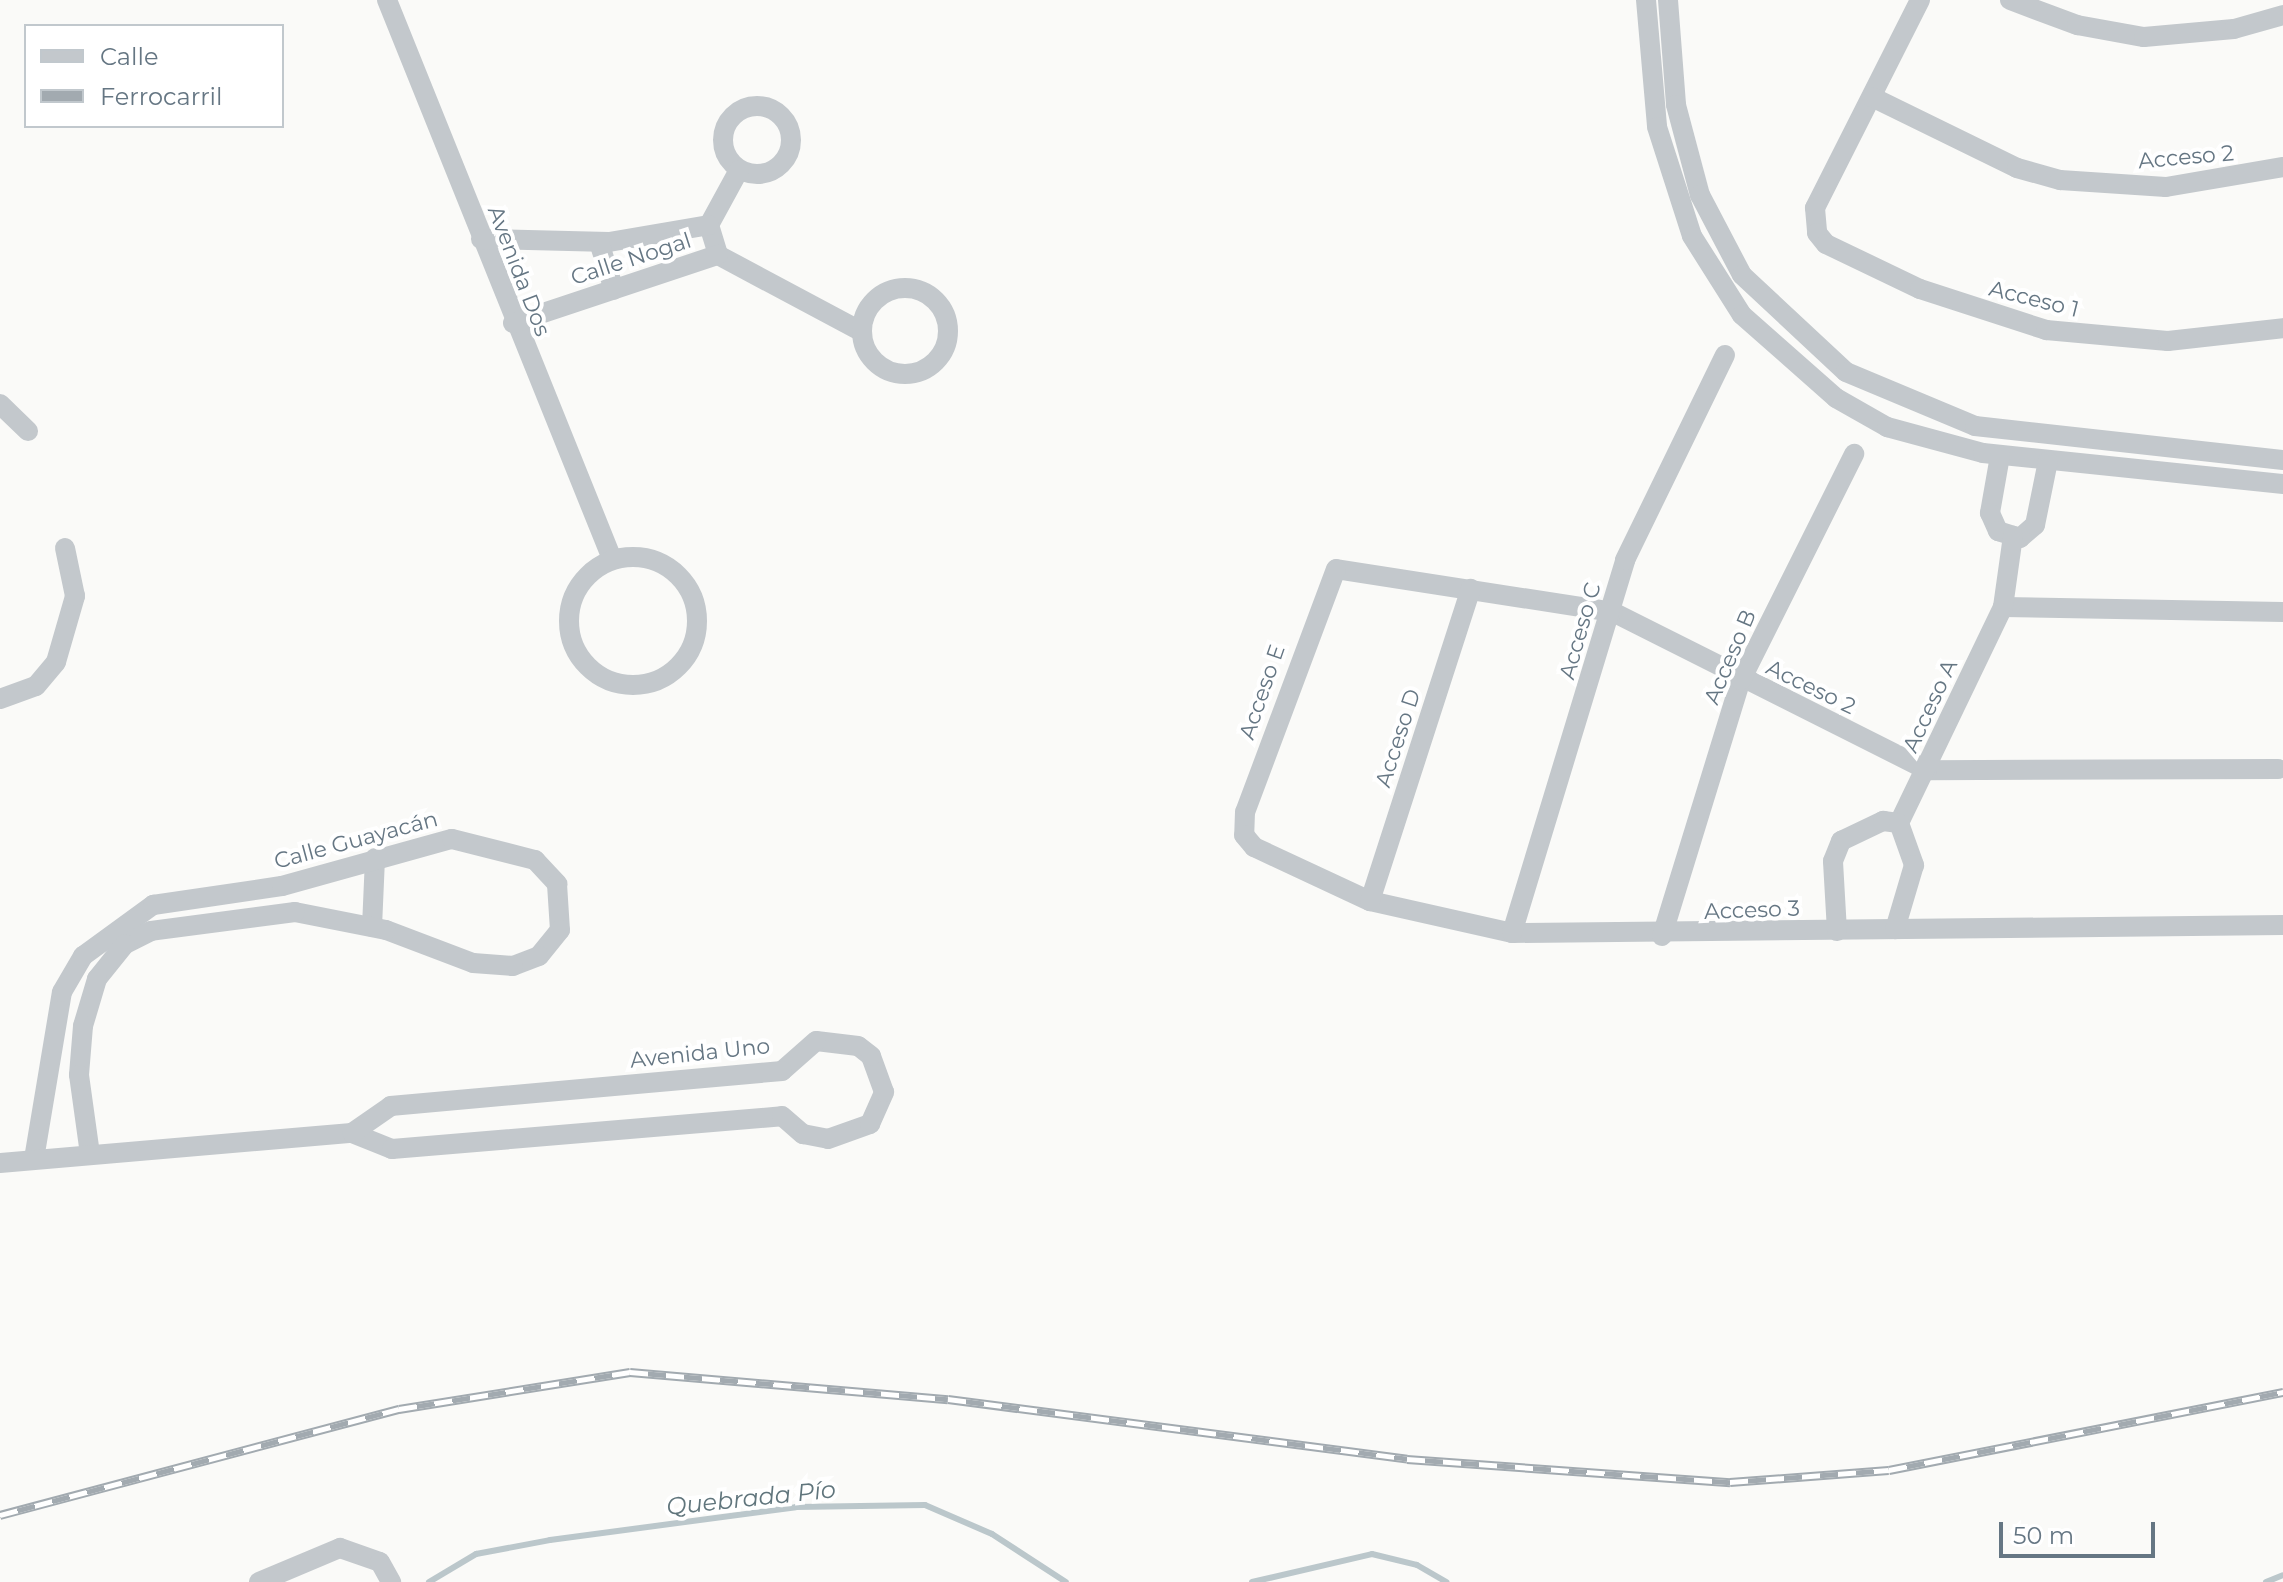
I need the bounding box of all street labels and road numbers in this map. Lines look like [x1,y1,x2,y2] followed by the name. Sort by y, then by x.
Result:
[2137,140,2235,174] street label: Acceso 2
[482,202,556,340] street label: Avenida Dos
[568,227,694,291] street label: Calle Nogal
[1986,275,2082,323] street label: Acceso 1
[1554,580,1606,682] street label: Acceso C
[1698,606,1762,708] street label: Acceso B
[1234,641,1290,743] street label: Acceso E
[1762,654,1860,720] street label: Acceso 2
[1897,655,1963,757] street label: Acceso A
[1370,686,1426,790] street label: Acceso D
[271,805,441,875] street label: Calle Guayacán
[1704,895,1800,925] street label: Acceso 3
[629,1033,771,1073] street label: Avenida Uno

